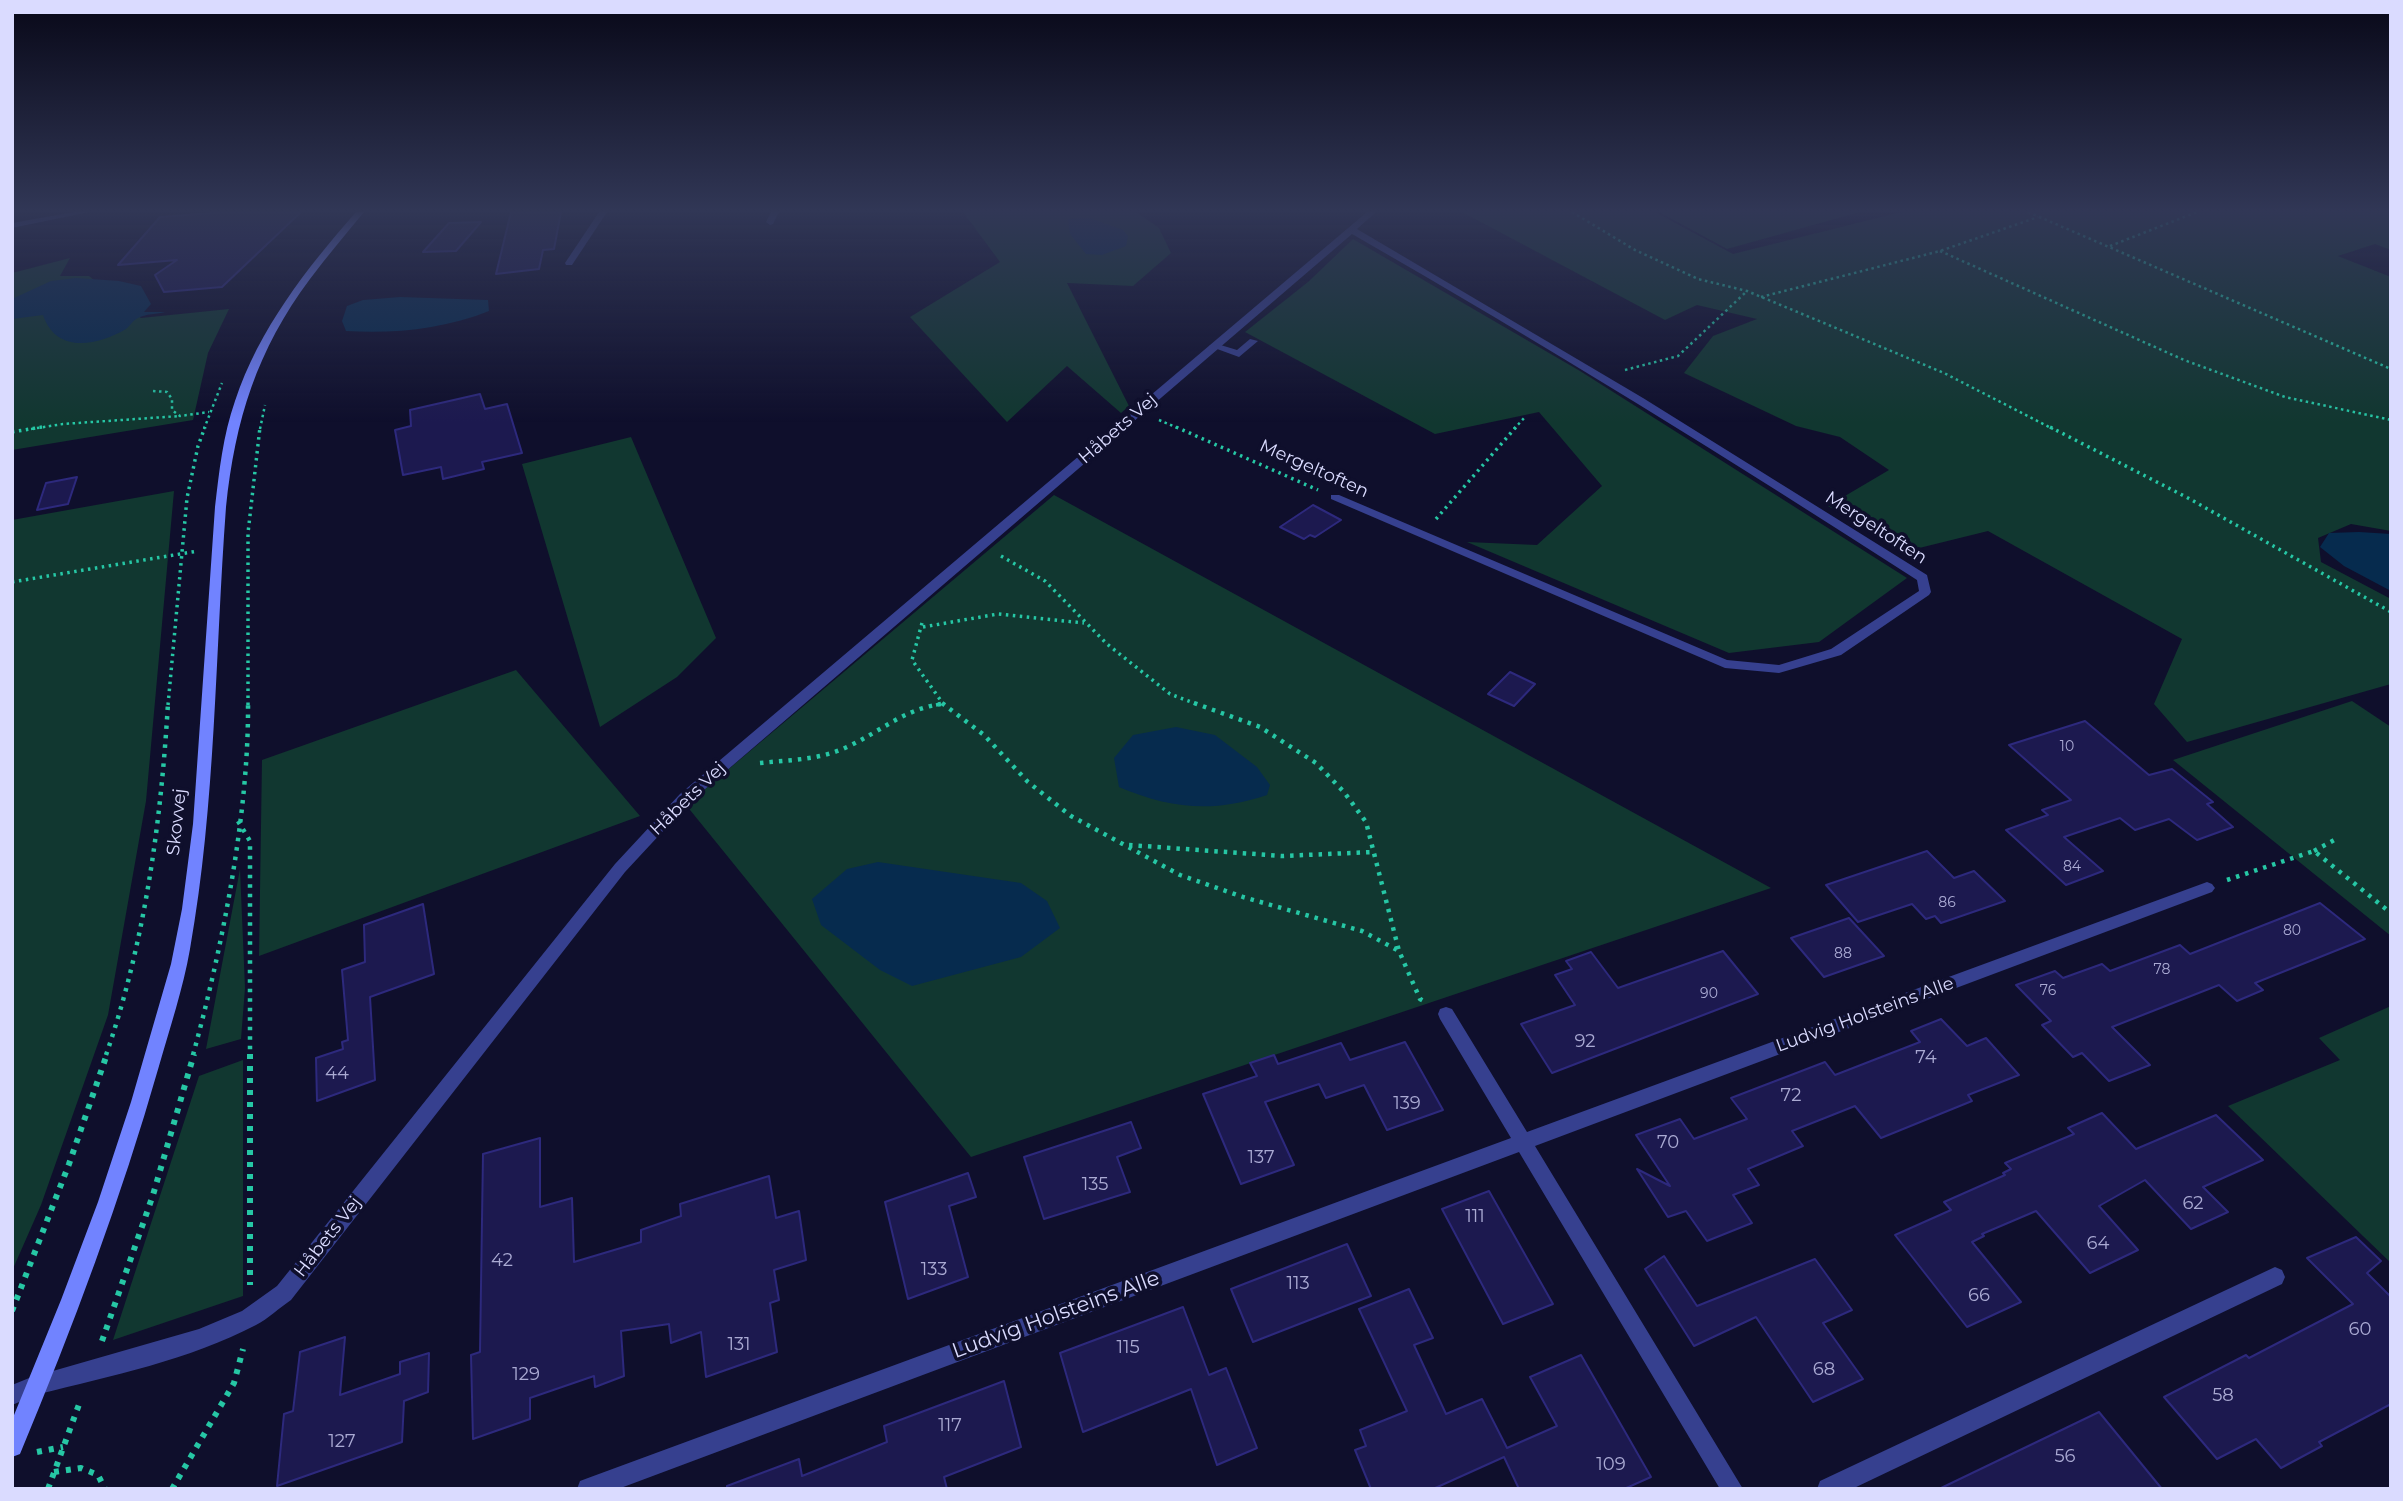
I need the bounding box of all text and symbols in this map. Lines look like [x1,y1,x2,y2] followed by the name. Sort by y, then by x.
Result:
[1075,389,1161,469] street label: Håbets Vej
[1256,435,1372,503] street label: Mergeltoften
[1821,487,1931,569] street label: Mergeltoften
[2060,739,2074,755] house number: 10
[646,758,730,840] street label: Håbets Vej
[163,787,191,857] street label: Skovvej
[2063,859,2081,875] house number: 84
[1938,895,1956,911] house number: 86
[2283,923,2301,939] house number: 80
[1834,946,1852,962] house number: 88
[2154,962,2170,978] house number: 78
[1773,973,1957,1057] street label: Ludvig Holsteins Alle
[2040,983,2056,999] house number: 76
[1700,986,1718,1002] house number: 90
[1574,1031,1596,1053] house number: 92
[1915,1047,1937,1069] house number: 74
[325,1063,349,1085] house number: 44
[1781,1085,1801,1107] house number: 72
[1393,1093,1421,1115] house number: 139
[1657,1132,1679,1154] house number: 70
[1247,1147,1275,1169] house number: 137
[1082,1174,1108,1196] house number: 135
[290,1192,366,1282] street label: Håbets Vej
[2182,1193,2204,1215] house number: 62
[1465,1206,1485,1228] house number: 111
[2087,1233,2109,1255] house number: 64
[491,1250,513,1272] house number: 42
[921,1259,947,1281] house number: 133
[949,1266,1163,1364] street label: Ludvig Holsteins Alle
[1286,1273,1310,1295] house number: 113
[1968,1285,1990,1307] house number: 66
[2349,1319,2371,1341] house number: 60
[727,1334,751,1356] house number: 131
[1116,1337,1140,1359] house number: 115
[1813,1359,1835,1381] house number: 68
[512,1364,540,1386] house number: 129
[2212,1385,2234,1407] house number: 58
[938,1415,962,1437] house number: 117
[328,1431,356,1453] house number: 127
[2054,1446,2076,1468] house number: 56
[1596,1454,1626,1476] house number: 109

